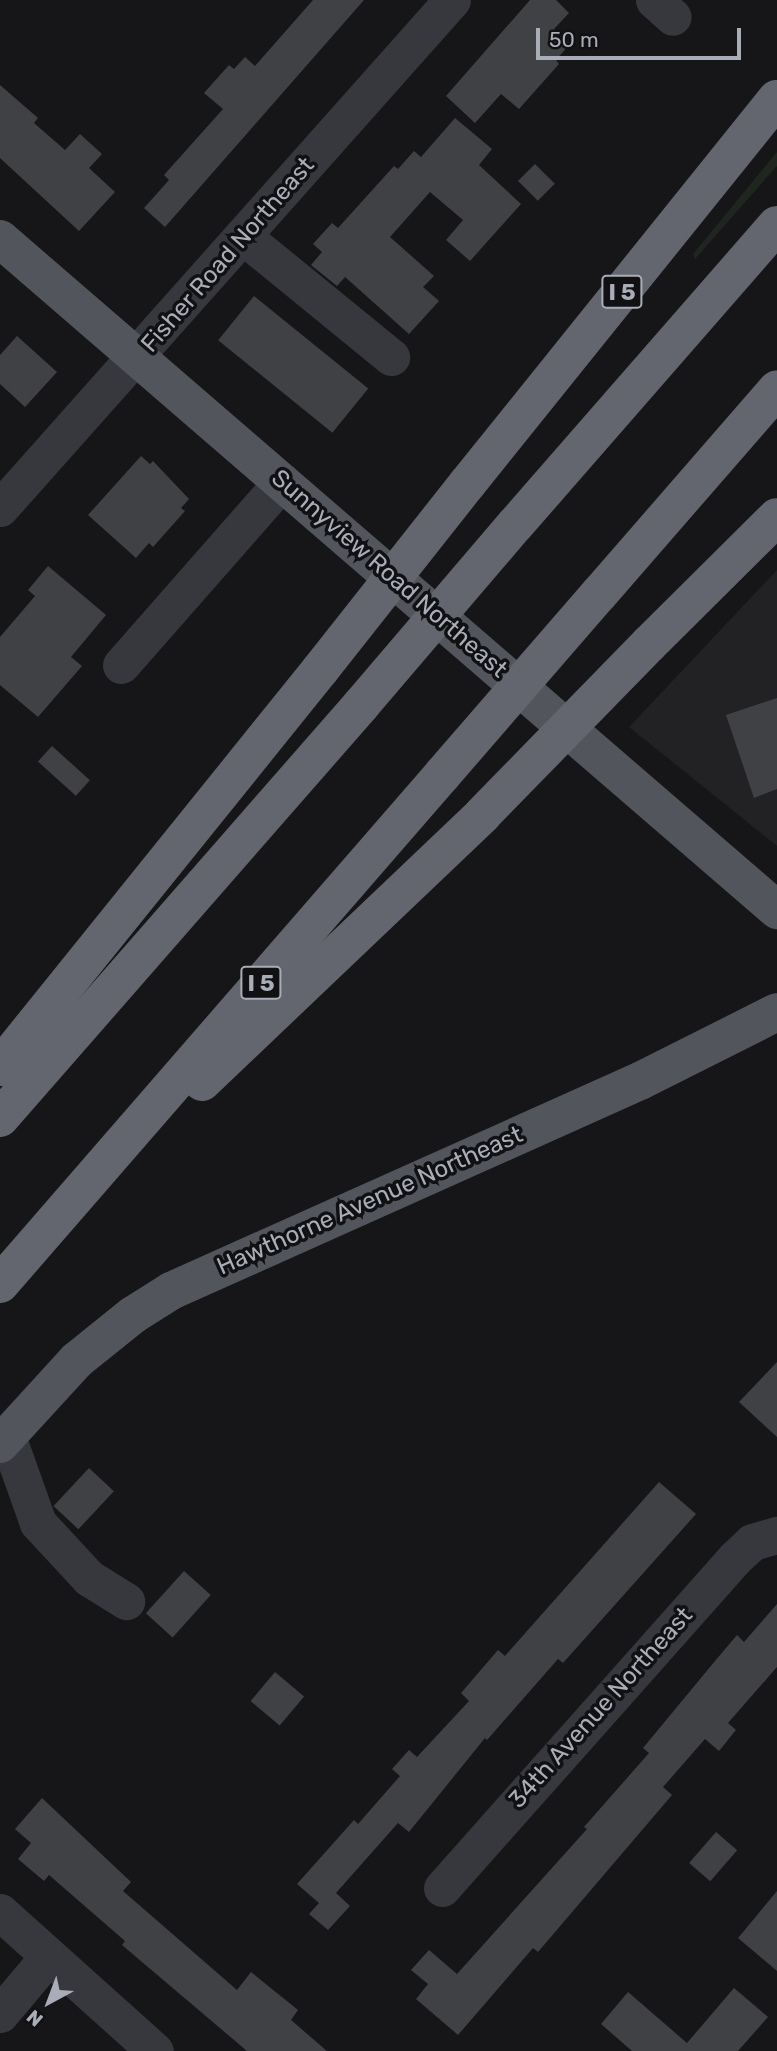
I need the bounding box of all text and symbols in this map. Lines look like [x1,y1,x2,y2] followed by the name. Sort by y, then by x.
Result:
[539,14,744,58] scale bar
[549,27,599,52] text: 50 m
[135,151,321,359] street label: Fisher Road Northeast
[601,272,643,312] road number: I 5
[265,464,513,684] street label: Sunnyview Road Northeast
[240,964,282,1002] road number: I 5
[212,1120,528,1282] street label: Hawthorne Avenue Northeast
[503,1601,699,1815] street label: 34th Avenue Northeast
[14,1967,84,2037] north arrow
[22,2005,48,2031] text: N

